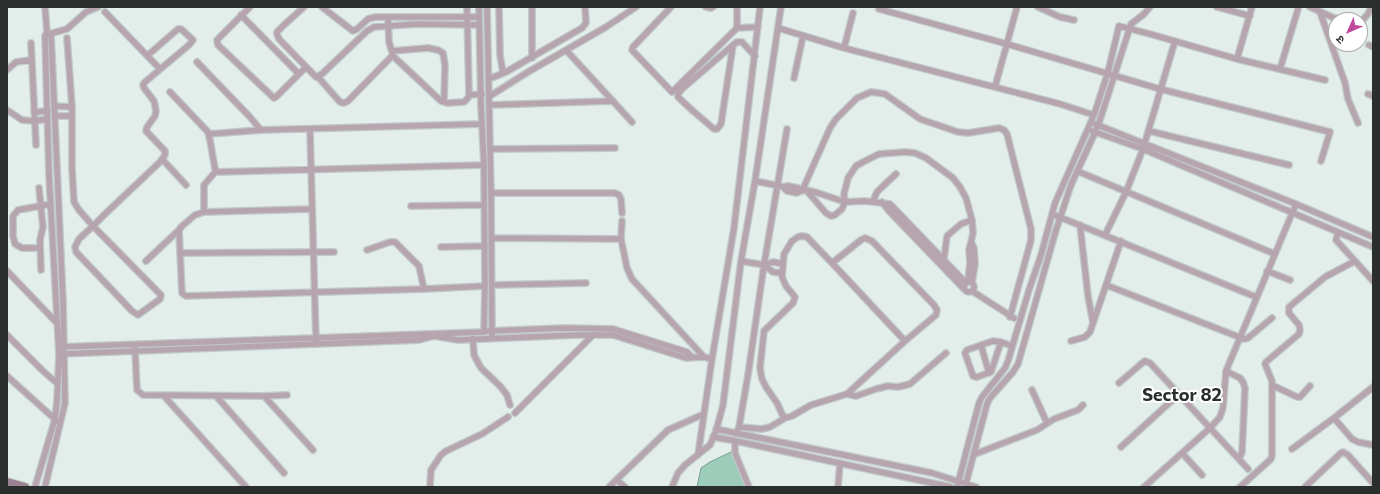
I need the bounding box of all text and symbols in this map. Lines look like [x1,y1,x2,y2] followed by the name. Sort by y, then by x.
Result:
[1328,12,1368,52] north arrow
[1333,33,1347,47] text: उ
[1142,384,1222,406] district label: Sector 82

